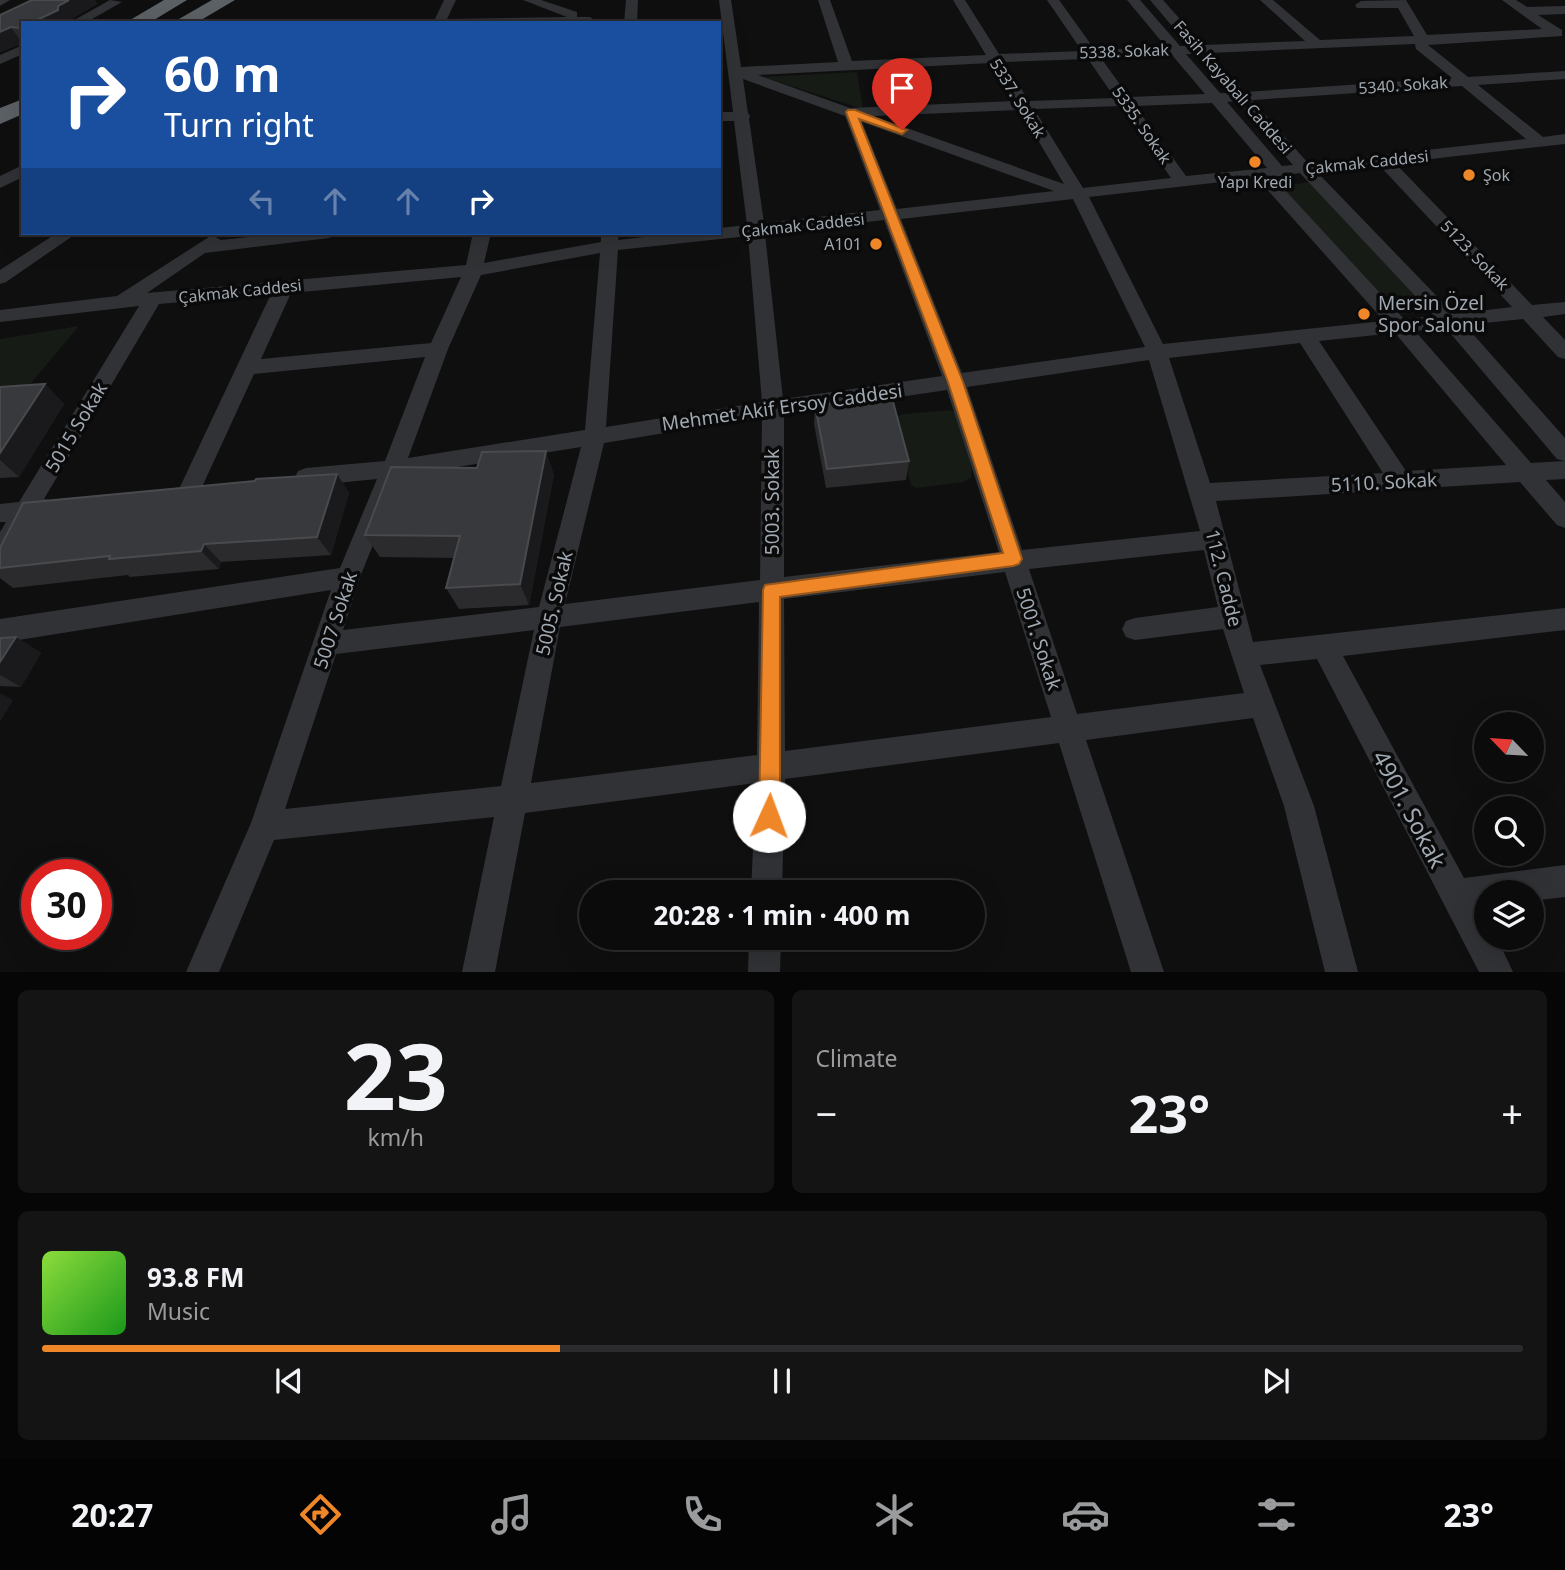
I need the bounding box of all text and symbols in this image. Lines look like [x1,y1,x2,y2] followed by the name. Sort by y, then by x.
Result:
[1169,16,1297,158] street label: Fasih Kayabalı Caddesi
[1079,38,1170,64] street label: 5338. Sokak
[164,40,281,106] text: 60 m
[49,49,140,140] icon: right
[985,54,1051,142] street label: 5337. Sokak
[872,58,932,130] pin
[883,69,921,107] icon: arrive
[1358,71,1449,99] street label: 5340. Sokak
[1107,82,1177,168] street label: 5335. Sokak
[164,103,314,146] text: Turn right
[1304,145,1430,179] street label: Çakmak Caddesi
[1247,154,1263,170] marker: Yapı Kredi
[1483,164,1510,186] place label: Şok
[1461,167,1477,183] marker: Şok
[1218,171,1292,193] place label: Yapı Kredi
[243,182,281,220] icon: left
[316,182,354,220] icon: ahead
[389,182,427,220] icon: ahead
[462,182,500,220] icon: right
[740,208,866,242] street label: Çakmak Caddesi
[1436,215,1514,295] street label: 5123. Sokak
[824,233,862,255] place label: A101
[868,236,884,252] marker: A101
[177,274,303,308] street label: Çakmak Caddesi
[1378,290,1485,338] place label: Mersin Özel Spor Salonu
[1356,306,1372,322] marker: Mersin Özel Spor Salonu
[39,377,113,477] street label: 5015 Sokak
[660,377,904,437] street label: Mehmet Akif Ersoy Caddesi
[759,449,785,555] street label: 5003. Sokak
[1330,466,1438,498] street label: 5110. Sokak
[1199,527,1249,629] street label: 112. Cadde
[529,548,579,658] street label: 5005. Sokak
[307,568,363,672] street label: 5007 Sokak
[1010,584,1068,694] street label: 5001. Sokak
[1474,712,1544,782] north arrow
[1474,712,1544,950] map controls
[1366,745,1455,874] street label: 4901. Sokak
[732,779,806,853] position arrow
[1474,796,1544,866] button: search
[21,859,112,950] speed limit sign: 30
[1474,880,1544,950] button: layers
[654,897,910,933] text: 20:28 · 1 min · 400 m
[344,1013,448,1137] text: 23
[816,1042,898,1074] text: Climate
[1128,1077,1210,1148] text: 23°
[816,1087,837,1139] text: −
[1501,1087,1523,1139] text: +
[367,1121,424,1153] text: km/h
[147,1259,244,1295] text: 93.8 FM
[147,1295,210,1327] text: Music
[270,1362,308,1400] icon: previous
[763,1362,801,1400] icon: pause
[1257,1362,1295,1400] icon: next
[296,1490,345,1539] icon: directions
[487,1490,536,1539] icon: music
[678,1490,727,1539] icon: phone
[870,1490,919,1539] icon: climate
[1061,1490,1110,1539] icon: car
[1252,1490,1301,1539] icon: filters
[71,1493,153,1536] text: 20:27
[1444,1493,1494,1536] text: 23°

